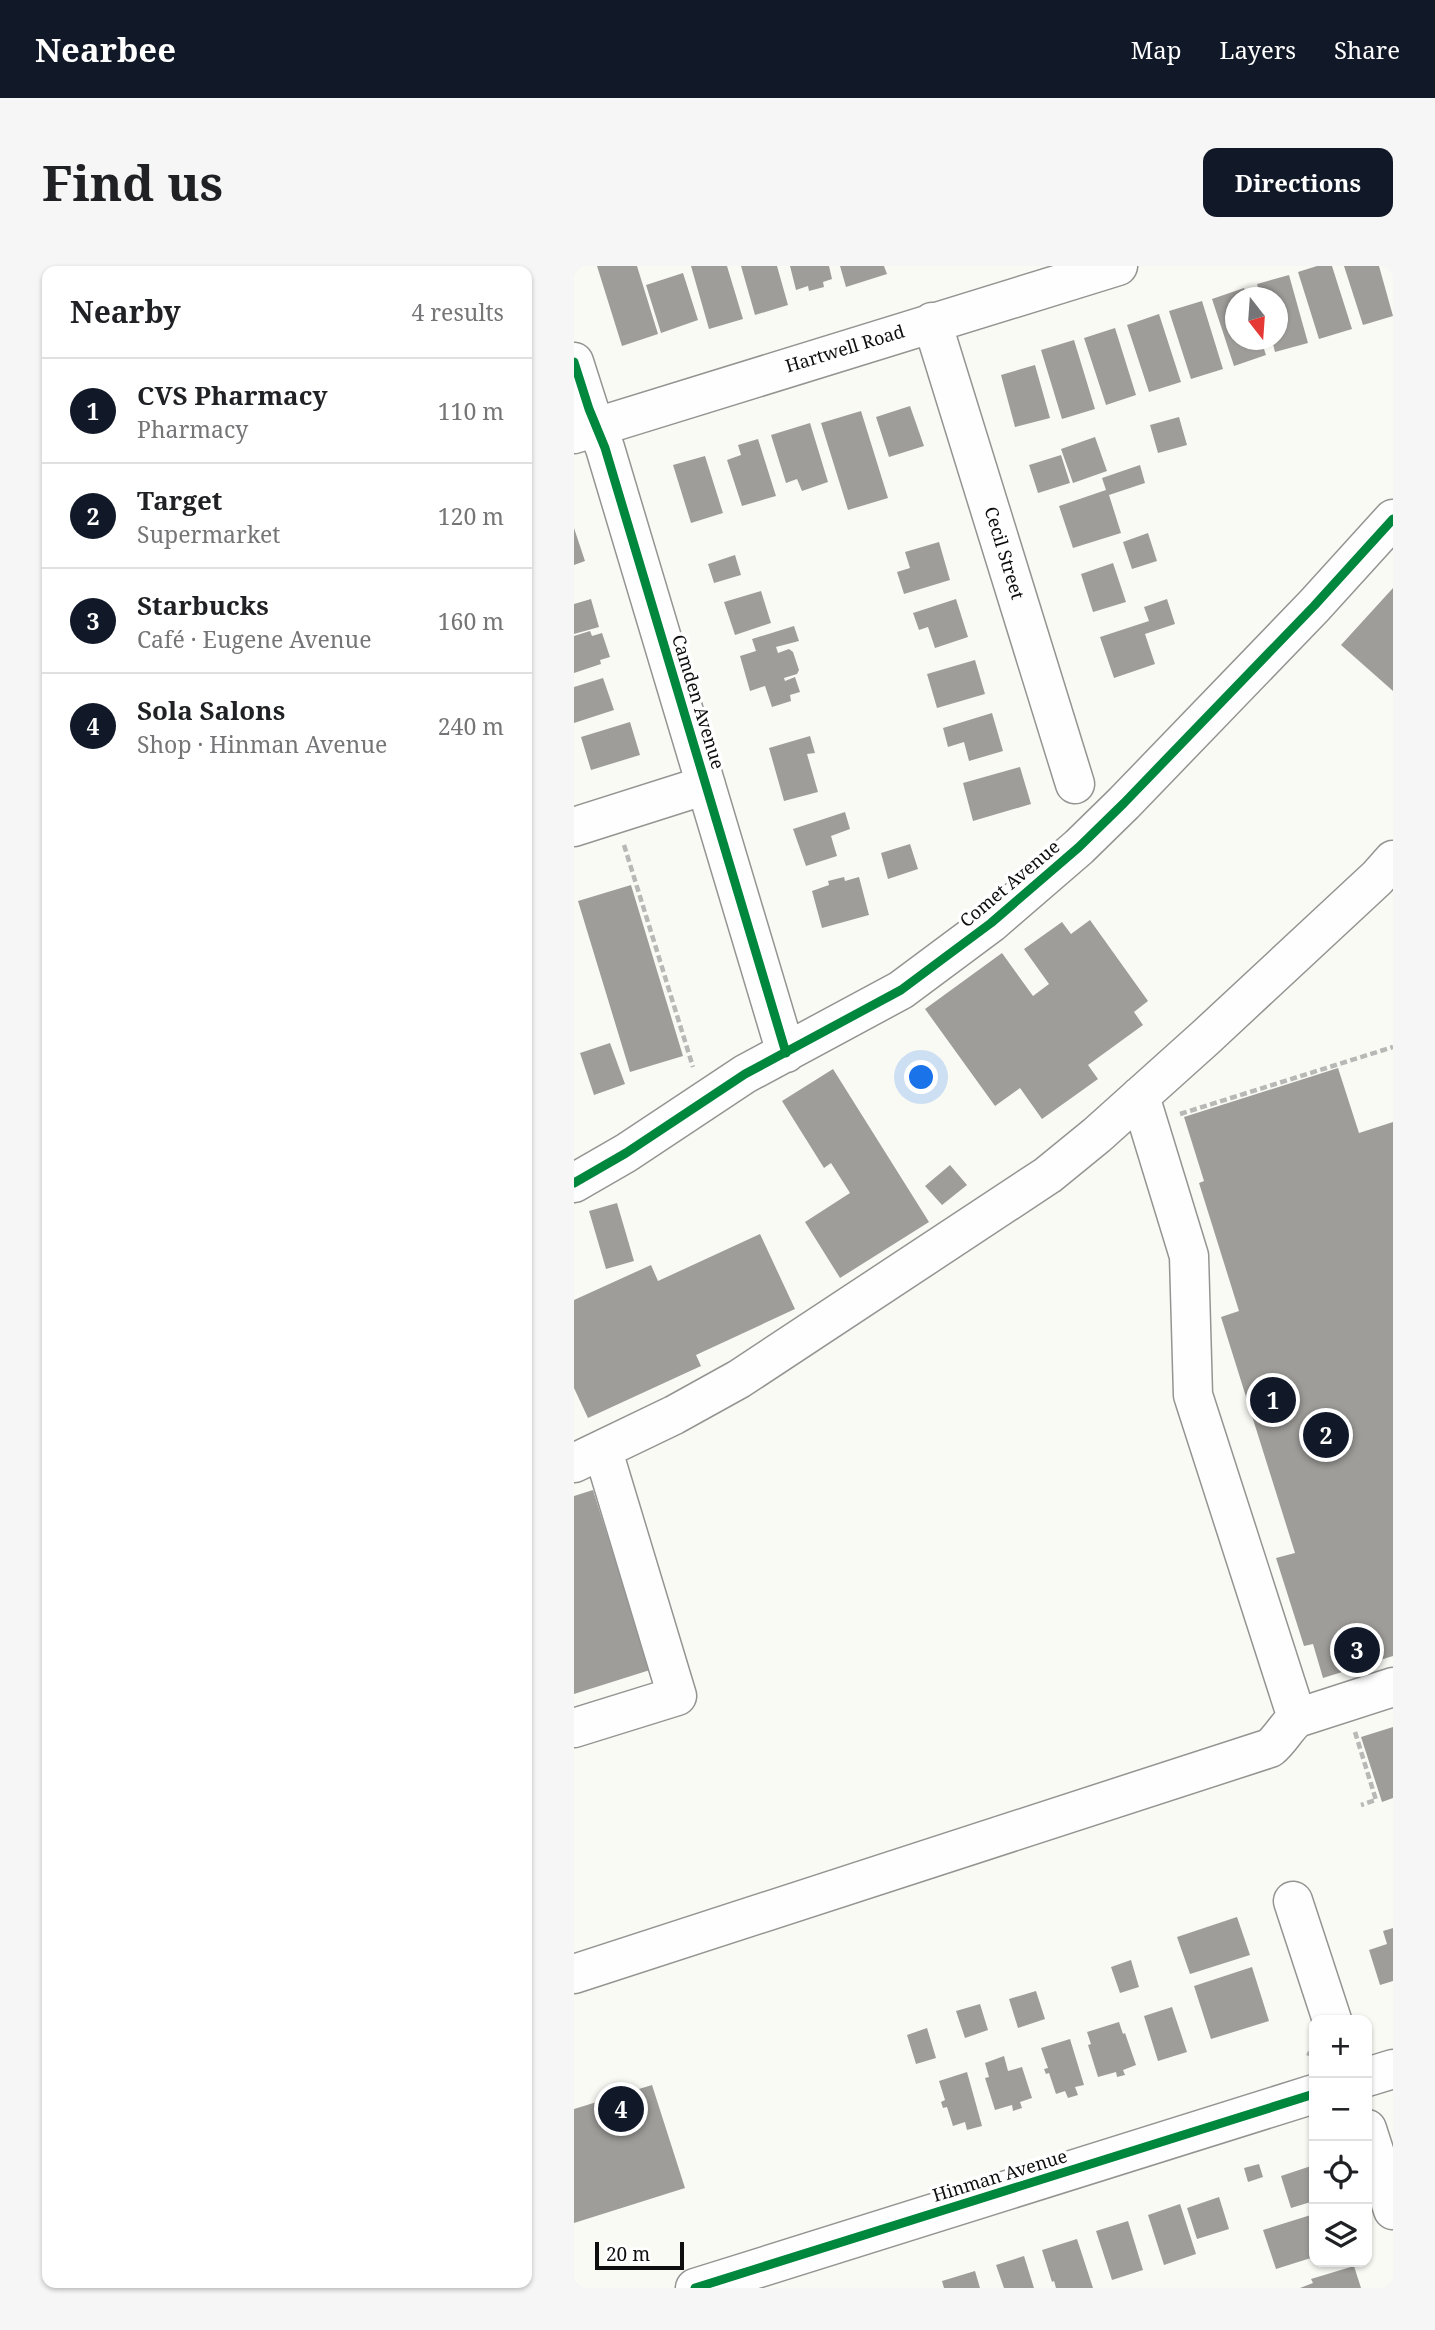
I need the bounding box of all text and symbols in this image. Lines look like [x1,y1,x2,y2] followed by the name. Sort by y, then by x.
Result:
[35,27,176,72] text: Nearbee
[1131,33,1182,66] text: Map
[1220,33,1296,66] text: Layers
[1334,33,1400,66] text: Share
[1203,148,1393,217] button: Directions
[42,149,223,215] text: Find us
[1225,287,1288,350] north arrow
[70,291,181,332] text: Nearby
[411,296,504,328] text: 4 results
[782,319,907,378] street label: Hartwell Road
[137,377,327,413] text: CVS Pharmacy
[87,395,100,427] text: 1
[438,395,504,427] text: 110 m
[137,413,248,445] text: Pharmacy
[137,482,222,518] text: Target
[87,500,100,532] text: 2
[438,500,504,532] text: 120 m
[979,503,1030,602] street label: Cecil Street
[137,518,280,550] text: Supermarket
[137,587,269,623] text: Starbucks
[87,605,100,637] text: 3
[438,605,504,637] text: 160 m
[137,623,372,655] text: Café · Eugene Avenue
[667,631,731,772] street label: Camden Avenue
[137,692,285,728] text: Sola Salons
[87,710,100,742] text: 4
[438,710,504,742] text: 240 m
[137,728,387,760] text: Shop · Hinman Avenue
[954,834,1064,932] street label: Comet Avenue
[904,1060,938,1094] your location
[1250,1374,1296,1426] pin: 1
[1303,1409,1349,1461] pin: 2
[1334,1624,1380,1676] pin: 3
[1309,2015,1372,2267] map controls
[1309,2015,1372,2078] button: +
[1309,2078,1372,2141] button: −
[598,2083,644,2135] pin: 4
[1309,2141,1372,2204] button: locate
[930,2143,1070,2207] street label: Hinman Avenue
[1309,2204,1372,2267] button: layers
[595,2239,684,2271] scale bar
[606,2241,650,2267] text: 20 m

